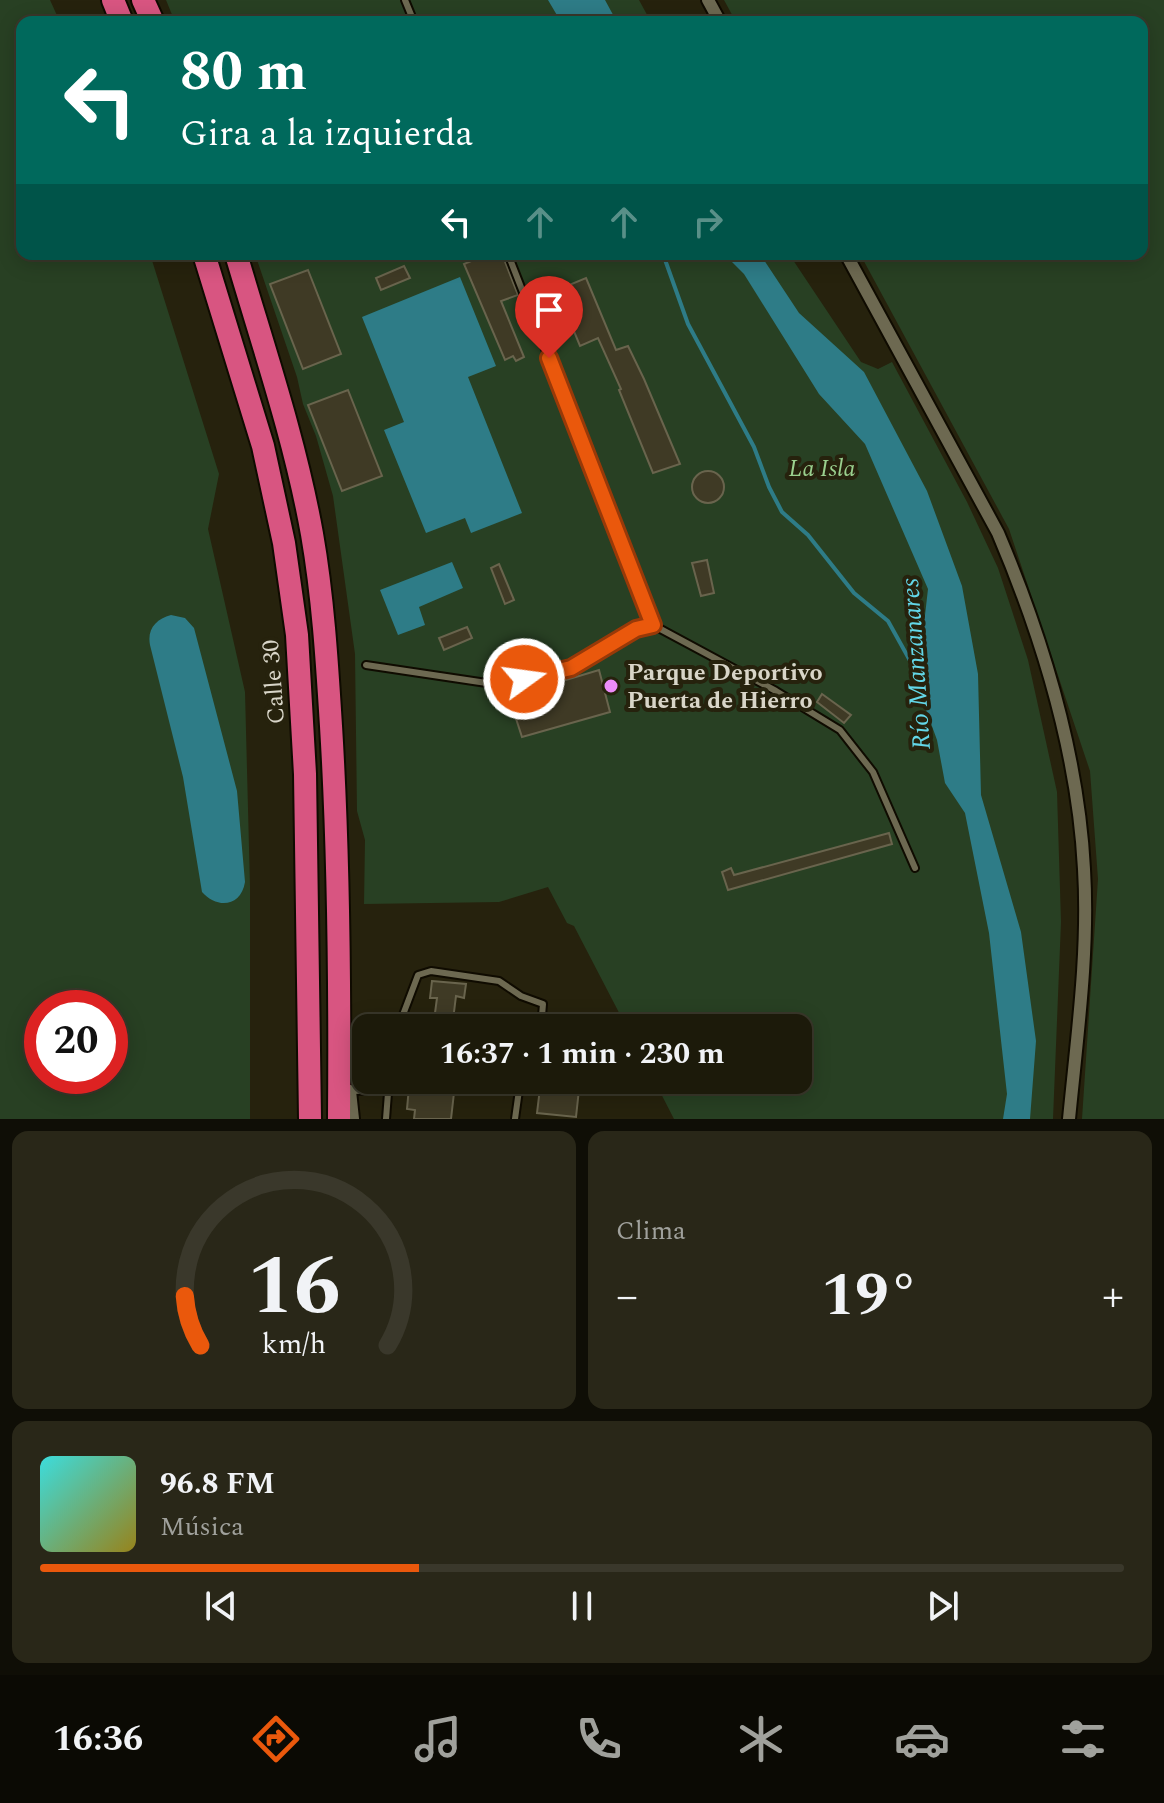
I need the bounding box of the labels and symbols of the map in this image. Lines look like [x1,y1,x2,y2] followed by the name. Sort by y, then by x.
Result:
[515,276,583,358] pin
[788,451,856,487] park label: La Isla
[890,577,942,751] water label: Río Manzanares
[482,637,566,721] position arrow
[253,638,295,725] street label: Calle 30
[627,655,823,719] place label: Parque Deportivo Puerta de Hierro
[602,677,620,695] marker: Parque Deportivo Puerta de Hierro
[24,990,128,1094] speed limit sign: 20

